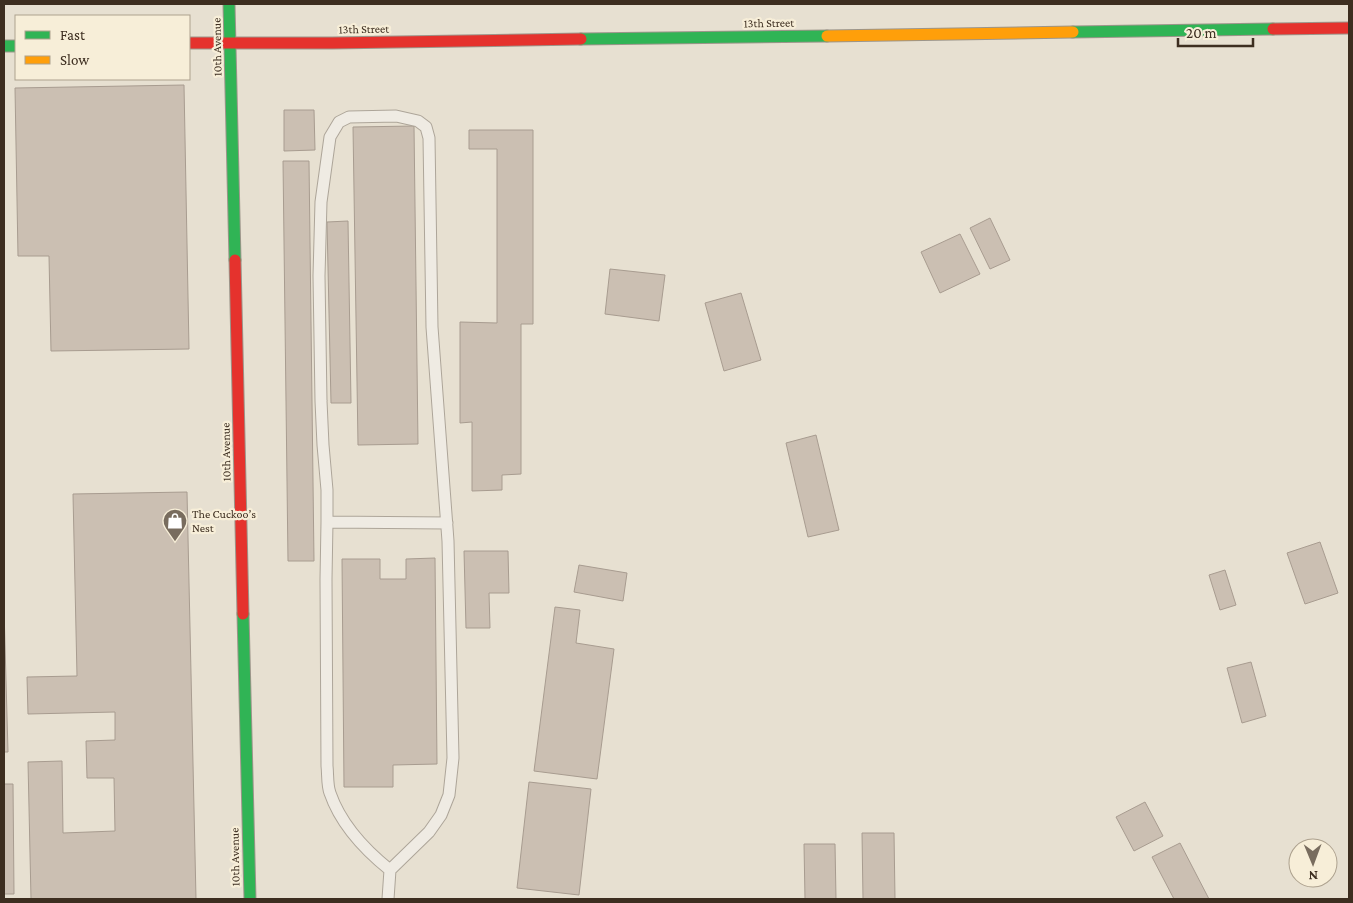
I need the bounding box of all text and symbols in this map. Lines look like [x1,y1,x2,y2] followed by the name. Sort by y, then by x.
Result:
[15,15,190,80] legend
[1178,15,1253,47] scale bar
[744,16,795,30] street label: 13th Street
[209,17,225,77] street label: 10th Avenue
[339,22,390,36] street label: 13th Street
[1186,25,1217,41] text: 20 m
[60,27,86,43] text: Fast
[60,52,90,68] text: Slow
[218,422,234,482] street label: 10th Avenue
[192,507,256,535] place label: The Cuckoo’s Nest
[162,508,188,542] shop icon: The Cuckoo’s Nest
[227,827,243,887] street label: 10th Avenue
[1288,838,1338,888] north arrow
[1308,868,1318,884] text: N

